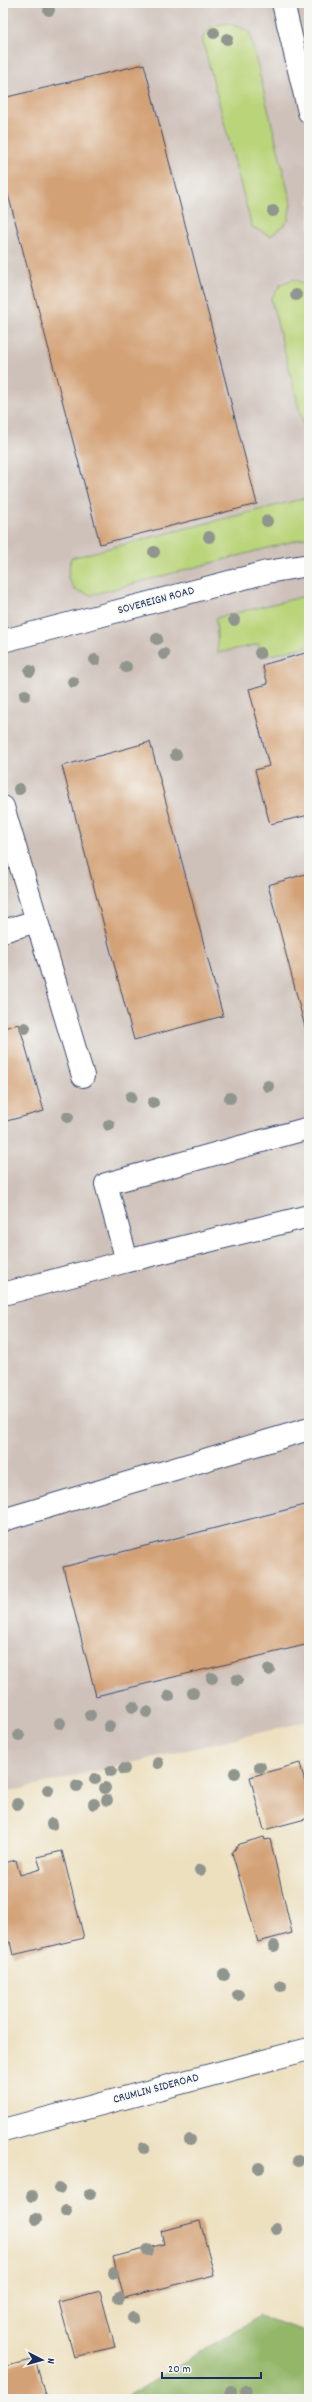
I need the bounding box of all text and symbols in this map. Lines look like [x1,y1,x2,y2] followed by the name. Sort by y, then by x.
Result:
[116,583,196,619] street label: SOVEREIGN ROAD
[111,2069,201,2109] street label: CRUMLIN SIDEROAD
[22,2340,62,2380] north arrow
[162,2354,261,2380] scale bar
[42,2357,58,2365] text: N
[168,2361,191,2378] text: 20 m

